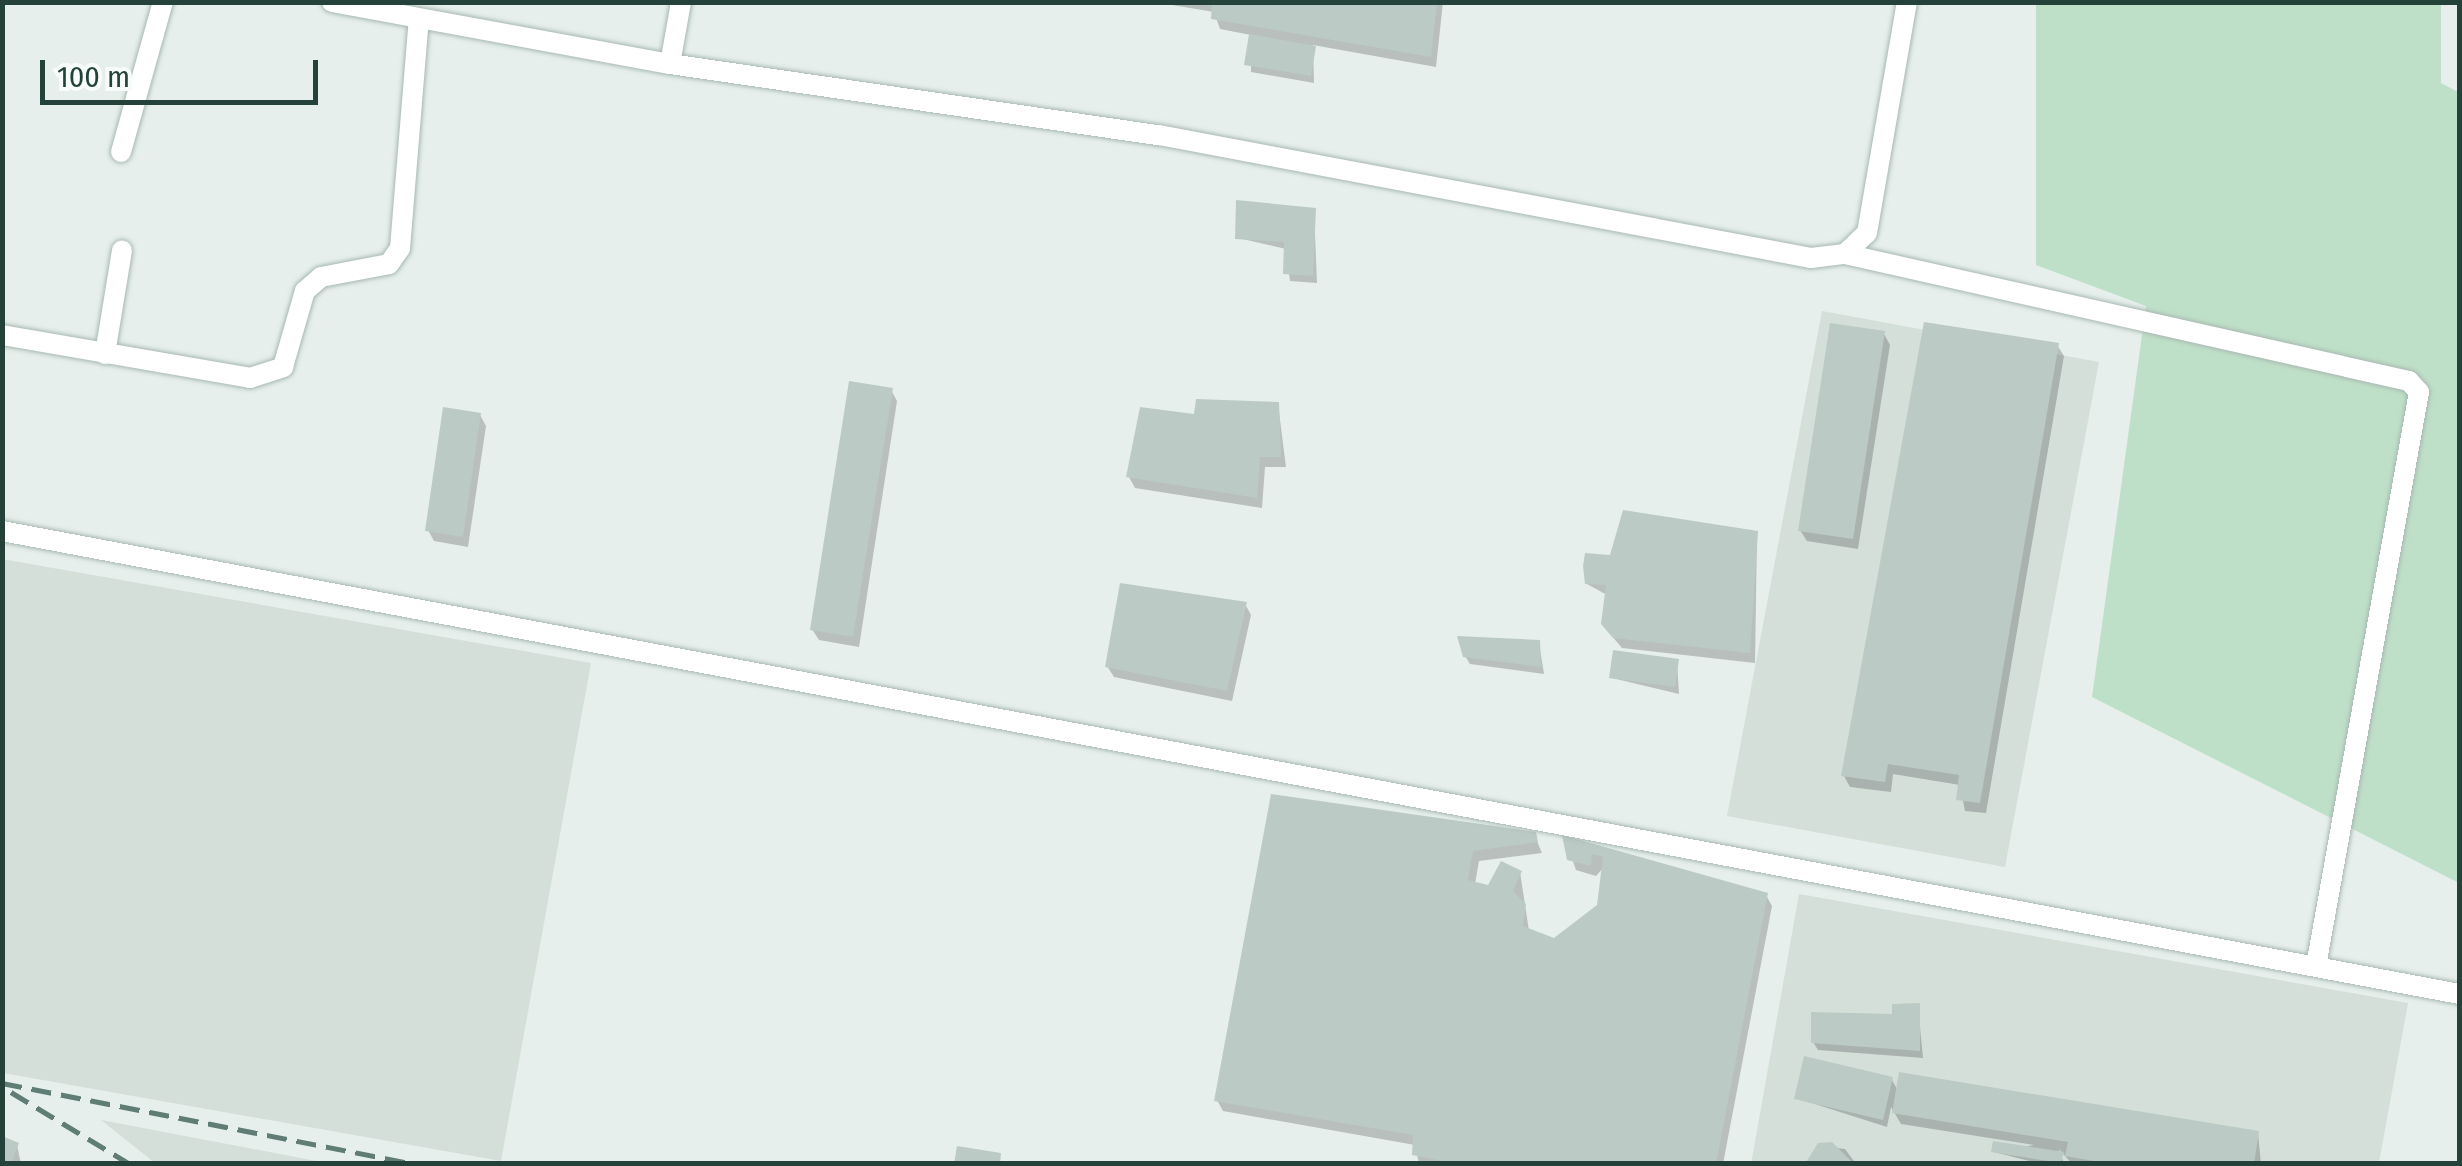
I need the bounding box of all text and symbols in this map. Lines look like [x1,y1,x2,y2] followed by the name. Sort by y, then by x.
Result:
[45,40,322,102] scale bar
[57,59,130,95] text: 100 m

